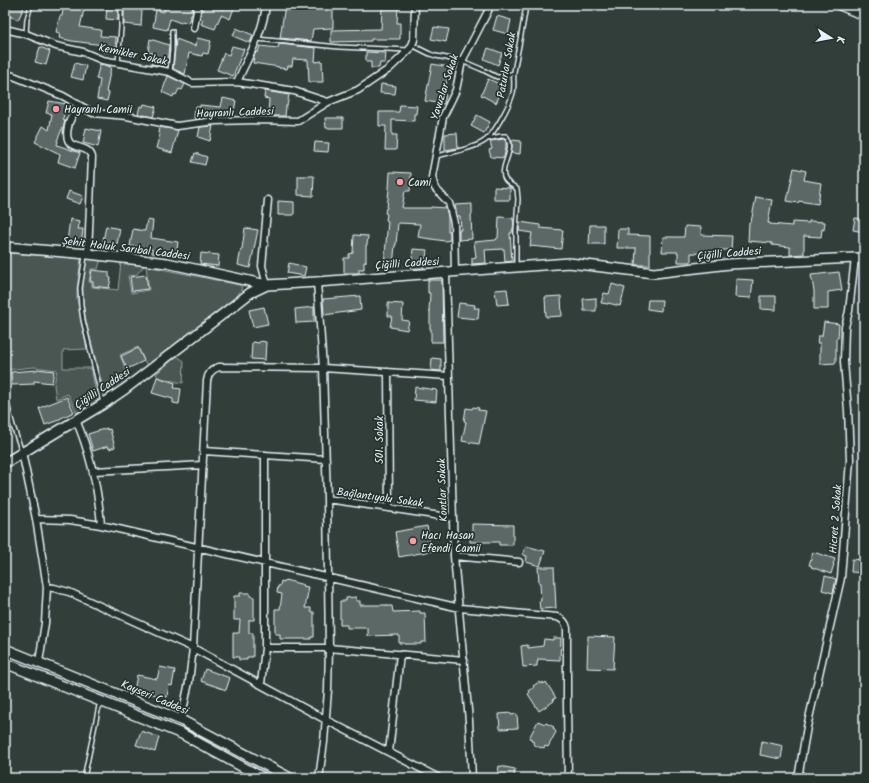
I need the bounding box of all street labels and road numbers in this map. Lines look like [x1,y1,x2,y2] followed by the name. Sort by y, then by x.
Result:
[492,30,522,99] street label: Paturlar Sokak
[97,39,170,71] street label: Kemikler Sokak
[426,51,464,123] street label: Yavuzlar Sokak
[196,103,274,123] street label: Hayranlı Caddesi
[61,232,191,266] street label: Şehit Haluk Sarıbal Caddesi
[696,242,762,266] street label: Çiğilli Caddesi
[374,253,440,275] street label: Çiğilli Caddesi
[71,363,135,414] street label: Çiğilli Caddesi
[371,415,389,464] street label: 501. Sokak
[433,457,453,522] street label: Kontlar Sokak
[336,483,425,513] street label: Bağlantıyolu Sokak
[825,483,847,554] street label: Hicret 2 Sokak
[118,676,192,720] street label: Kayseri Caddesi

